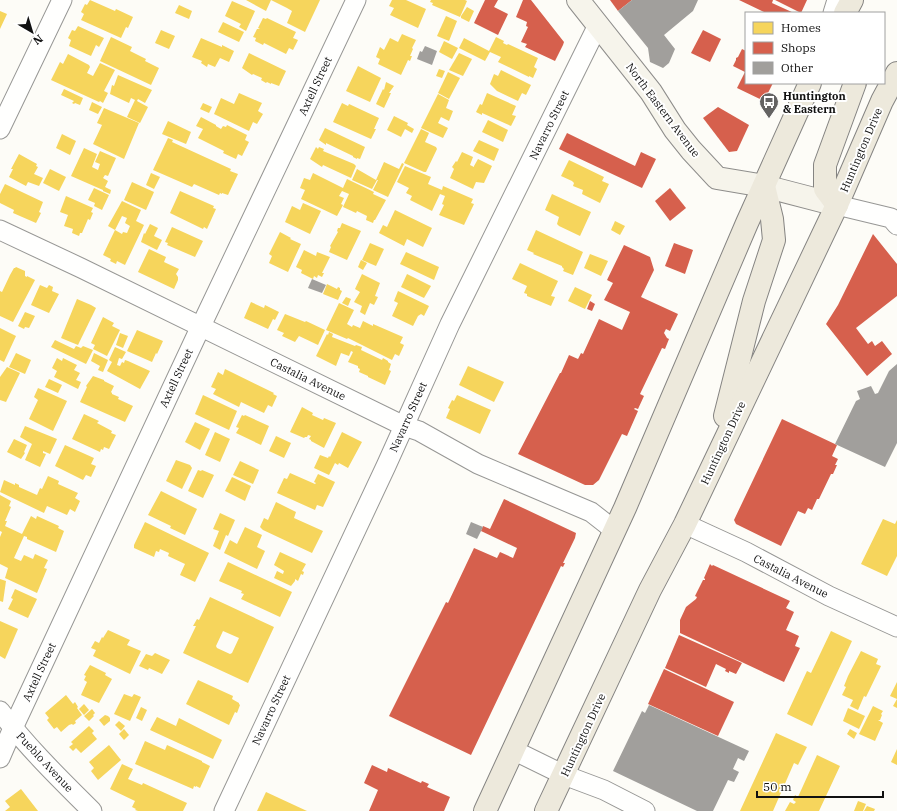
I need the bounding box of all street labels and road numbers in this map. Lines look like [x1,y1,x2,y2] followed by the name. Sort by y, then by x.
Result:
[295,54,335,118] street label: Axtell Street
[623,60,703,160] street label: North Eastern Avenue
[526,88,572,162] street label: Navarro Street
[837,106,885,194] street label: Huntington Drive
[156,346,196,410] street label: Axtell Street
[268,355,348,403] street label: Castalia Avenue
[386,380,430,454] street label: Navarro Street
[698,399,748,487] street label: Huntington Drive
[751,551,831,601] street label: Castalia Avenue
[19,640,59,704] street label: Axtell Street
[249,673,293,747] street label: Navarro Street
[558,691,608,779] street label: Huntington Drive
[14,729,76,795] street label: Pueblo Avenue

